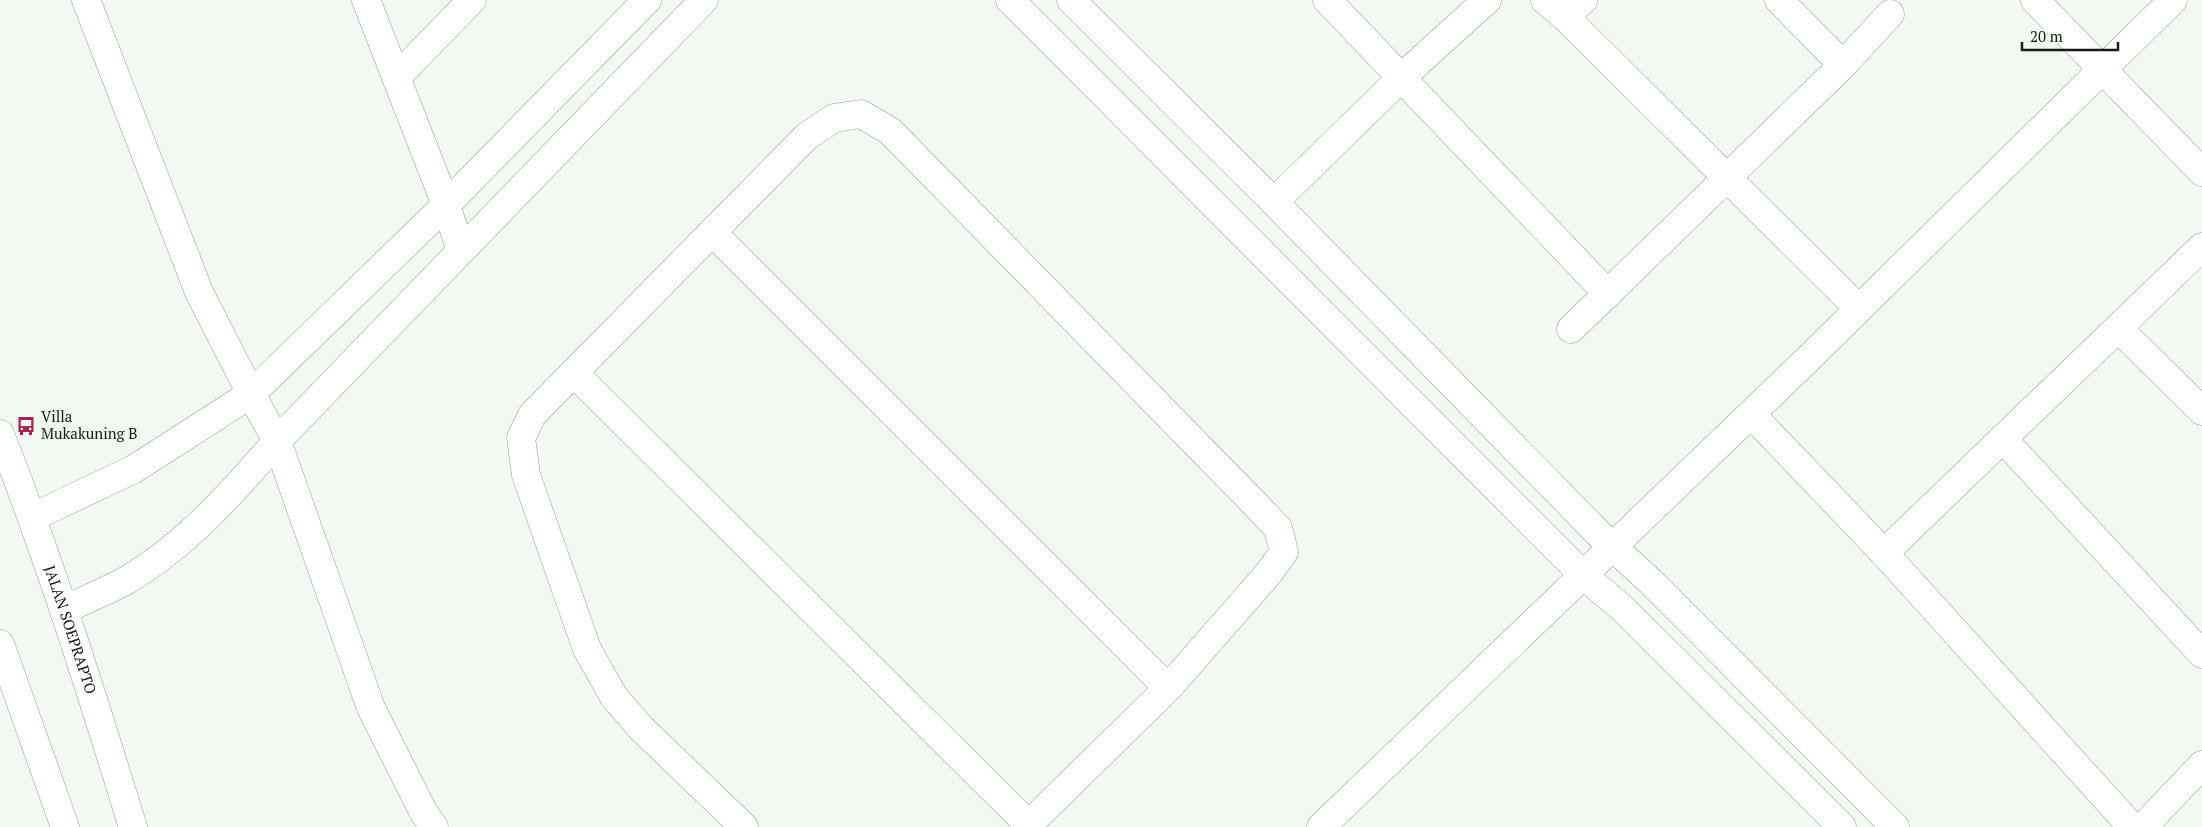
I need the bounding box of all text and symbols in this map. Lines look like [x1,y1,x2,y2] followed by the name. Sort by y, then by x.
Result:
[2022,20,2118,52] scale bar
[2030,26,2063,46] text: 20 m
[41,406,137,443] place label: Villa Mukakuning B
[15,415,37,437] bus stop icon: Villa Mukakuning B
[40,563,102,696] street label: JALAN SOEPRAPTO

